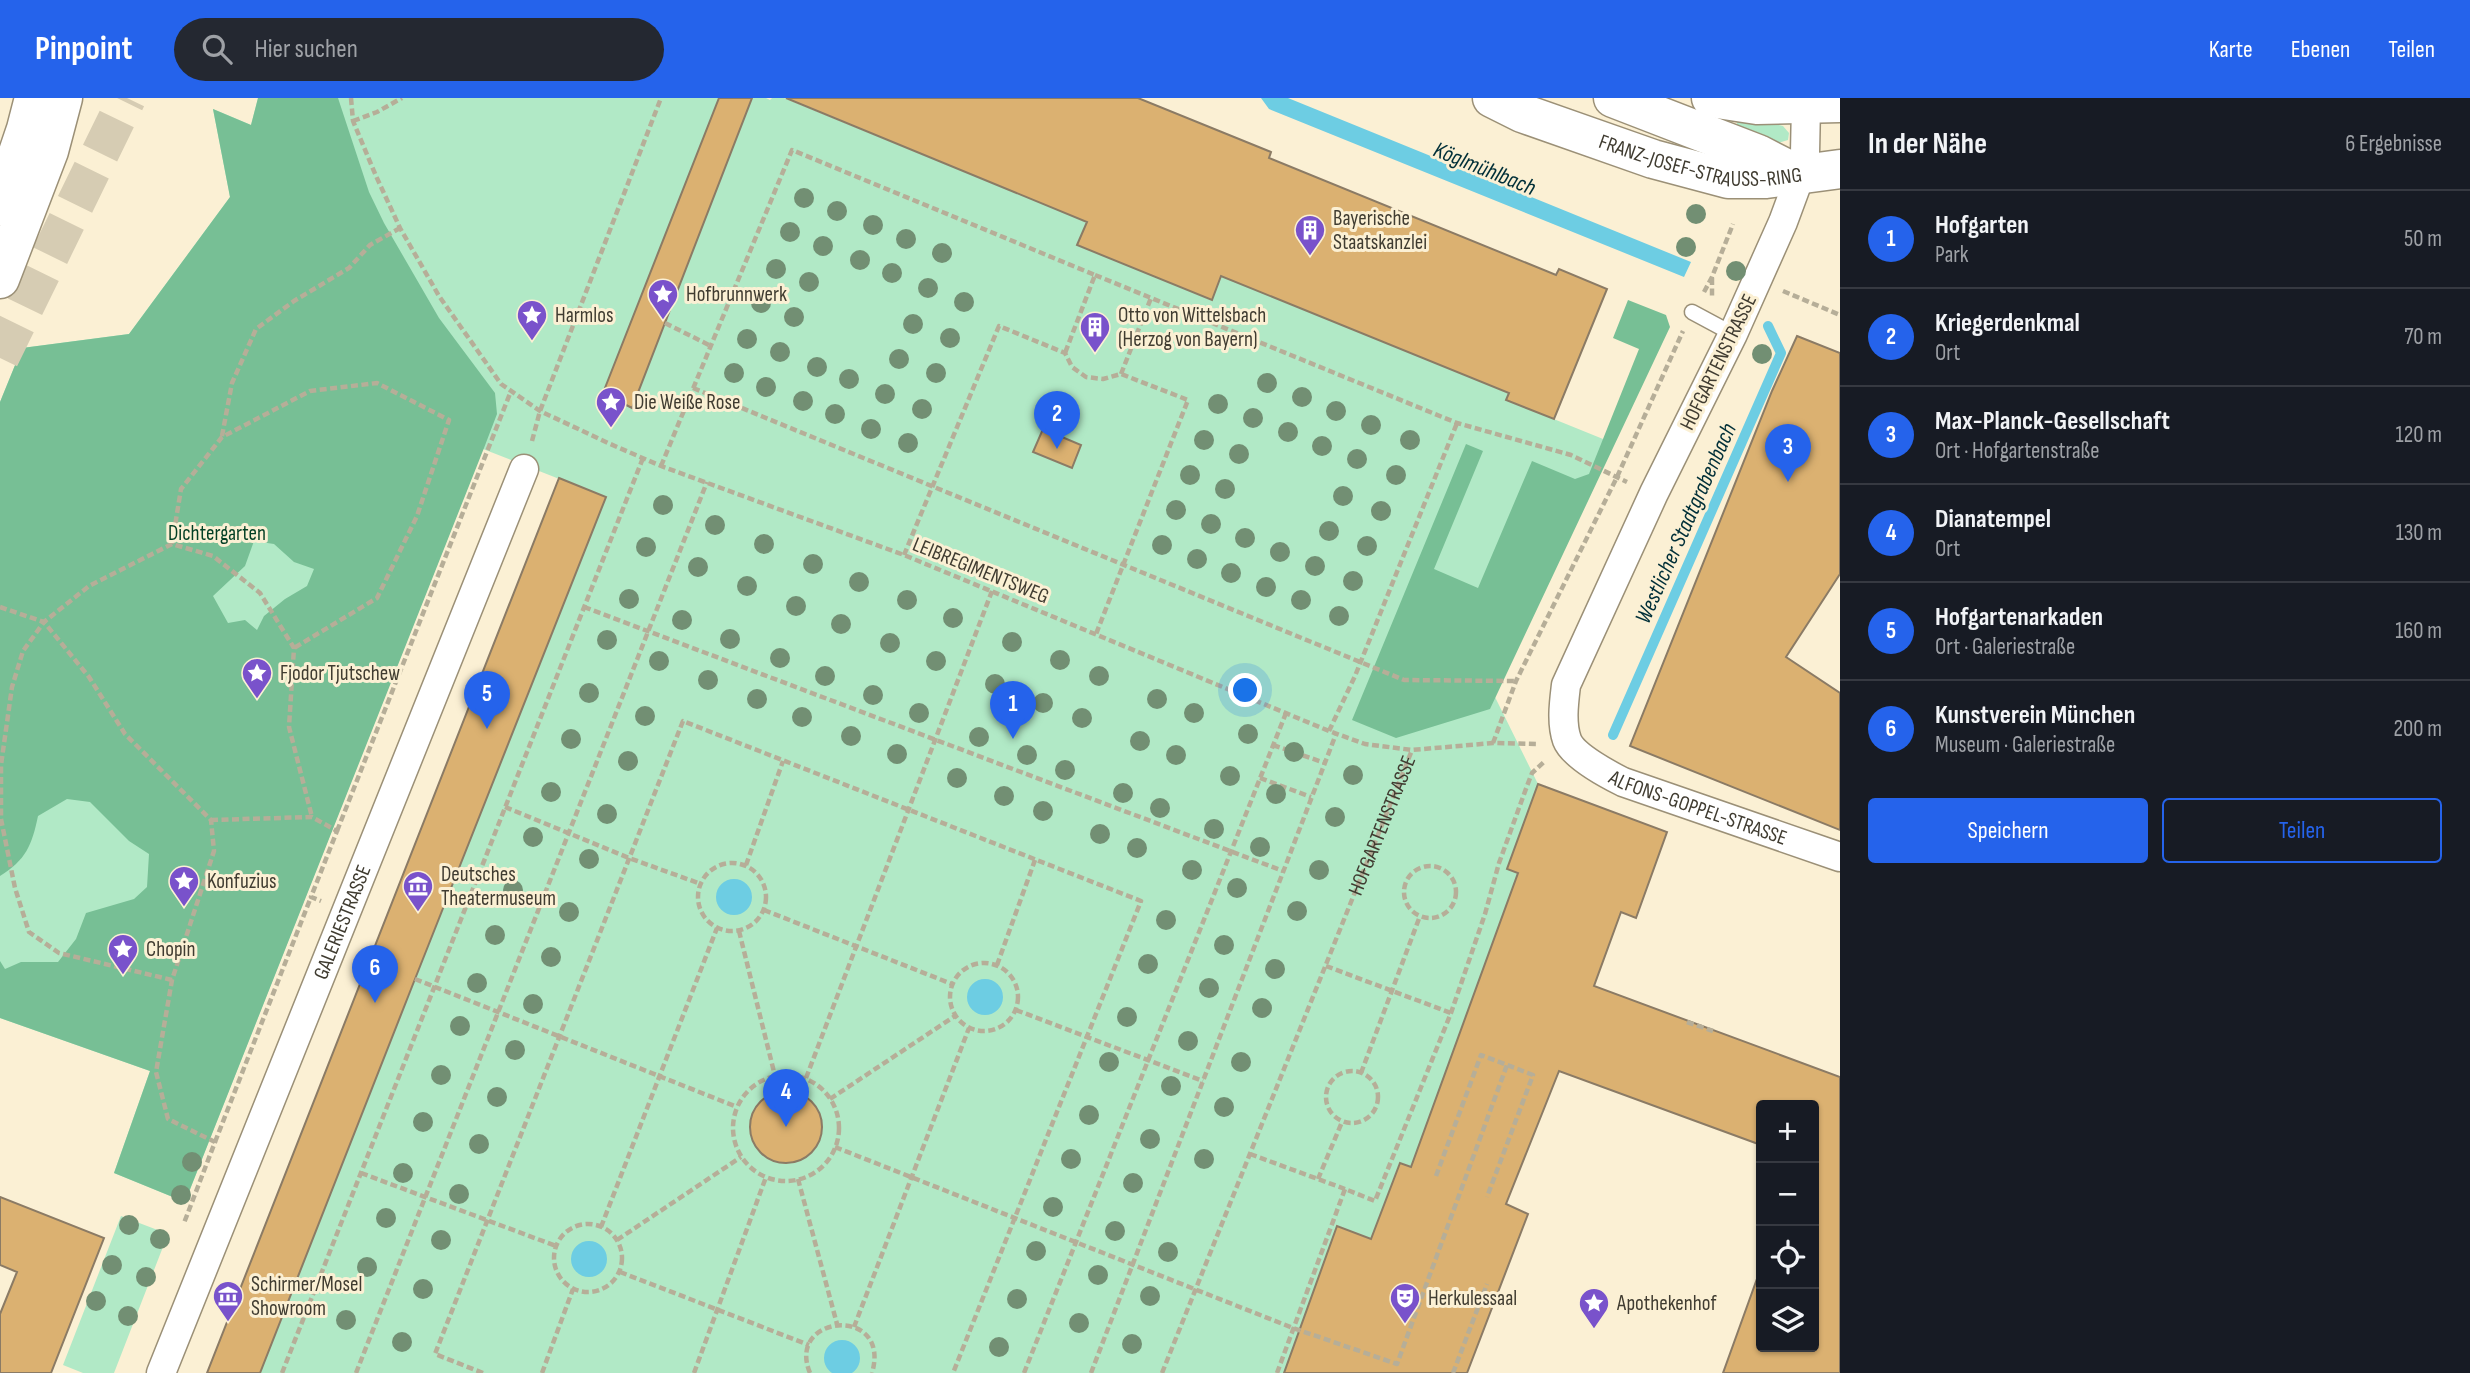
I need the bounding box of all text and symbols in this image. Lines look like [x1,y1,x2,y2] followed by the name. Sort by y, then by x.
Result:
[174,18,664,81] search box
[35,29,132,69] text: Pinpoint
[198,30,236,68] icon: search
[254,34,358,65] text: Hier suchen
[2209,35,2253,64] text: Karte
[2291,35,2350,64] text: Ebenen
[2388,35,2435,64] text: Teilen
[1868,126,1987,162] text: In der Nähe
[1596,129,1803,193] street label: FRANZ-JOSEF-STRAUSS-RING
[2345,130,2442,158] text: 6 Ergebnisse
[1429,136,1540,202] water label: Köglmühlbach
[1333,206,1427,255] place label: Bayerische Staatskanzlei
[1935,210,2029,241] text: Hofgarten
[1293,213,1327,257] building icon: Bayerische Staatskanzlei
[1886,225,1896,253] text: 1
[2404,225,2442,253] text: 50 m
[1935,241,1969,269] text: Park
[646,277,680,321] place icon: Hofbrunnwerk
[686,282,787,307] place label: Hofbrunnwerk
[1675,290,1762,434] street label: HOFGARTENSTRASSE
[515,298,549,342] place icon: Harmlos
[555,303,613,328] place label: Harmlos
[1118,303,1266,352] place label: Otto von Wittelsbach (Herzog von Bayern)
[1935,308,2080,339] text: Kriegerdenkmal
[1078,310,1112,354] building icon: Otto von Wittelsbach (Herzog von Bayern)
[1886,323,1896,351] text: 2
[2404,323,2442,351] text: 70 m
[1935,339,1960,367] text: Ort
[594,385,628,429] place icon: Die Weiße Rose
[634,390,740,415] place label: Die Weiße Rose
[1034,391,1080,449] pin: 2
[1935,406,2170,437] text: Max-Planck-Gesellschaft
[1629,418,1743,628] water label: Westlicher Stadtgrabenbach
[1886,421,1896,449] text: 3
[2396,421,2442,449] text: 120 m
[1765,424,1811,482] pin: 3
[1935,437,2099,465] text: Ort · Hofgartenstraße
[1935,504,2051,535] text: Dianatempel
[1886,519,1896,547] text: 4
[2396,519,2442,547] text: 130 m
[168,521,266,546] park label: Dichtergarten
[909,532,1053,609] street label: LEIBREGIMENTSWEG
[1935,535,1960,563] text: Ort
[1935,602,2103,633] text: Hofgartenarkaden
[1886,617,1896,645] text: 5
[2395,617,2442,645] text: 160 m
[1935,633,2075,661] text: Ort · Galeriestraße
[240,656,274,700] place icon: Fjodor Tjutschew
[280,661,400,686] place label: Fjodor Tjutschew
[464,671,510,729] pin: 5
[1228,673,1262,707] your location
[990,681,1036,739] pin: 1
[1935,700,2135,731] text: Kunstverein München
[1886,715,1896,743] text: 6
[2394,715,2442,743] text: 200 m
[1935,731,2115,759] text: Museum · Galeriestraße
[1343,752,1421,899] street label: HOFGARTENSTRASSE
[1604,765,1790,851] street label: ALFONS-GOPPEL-STRASSE
[1868,798,2148,863] button: Speichern
[2162,798,2442,863] button: Teilen
[308,861,377,983] street label: GALERIESTRASSE
[441,862,556,911] place label: Deutsches Theatermuseum
[167,864,201,908] place icon: Konfuzius
[207,869,276,894] place label: Konfuzius
[401,869,435,913] museum icon: Deutsches Theatermuseum
[106,932,140,976] place icon: Chopin
[146,937,195,962] place label: Chopin
[352,945,398,1003] pin: 6
[763,1069,809,1127] pin: 4
[1756,1100,1819,1352] map controls
[1756,1100,1819,1163] button: +
[1756,1163,1819,1226] button: −
[1756,1226,1819,1289] button: locate
[251,1272,362,1321] place label: Schirmer/Mosel Showroom
[211,1279,245,1323] museum icon: Schirmer/Mosel Showroom
[1388,1281,1422,1325] theatre icon: Herkulessaal
[1428,1286,1517,1311] place label: Herkulessaal
[1577,1286,1611,1330] place icon: Apothekenhof
[1756,1289,1819,1352] button: layers
[1616,1291,1717,1316] place label: Apothekenhof

